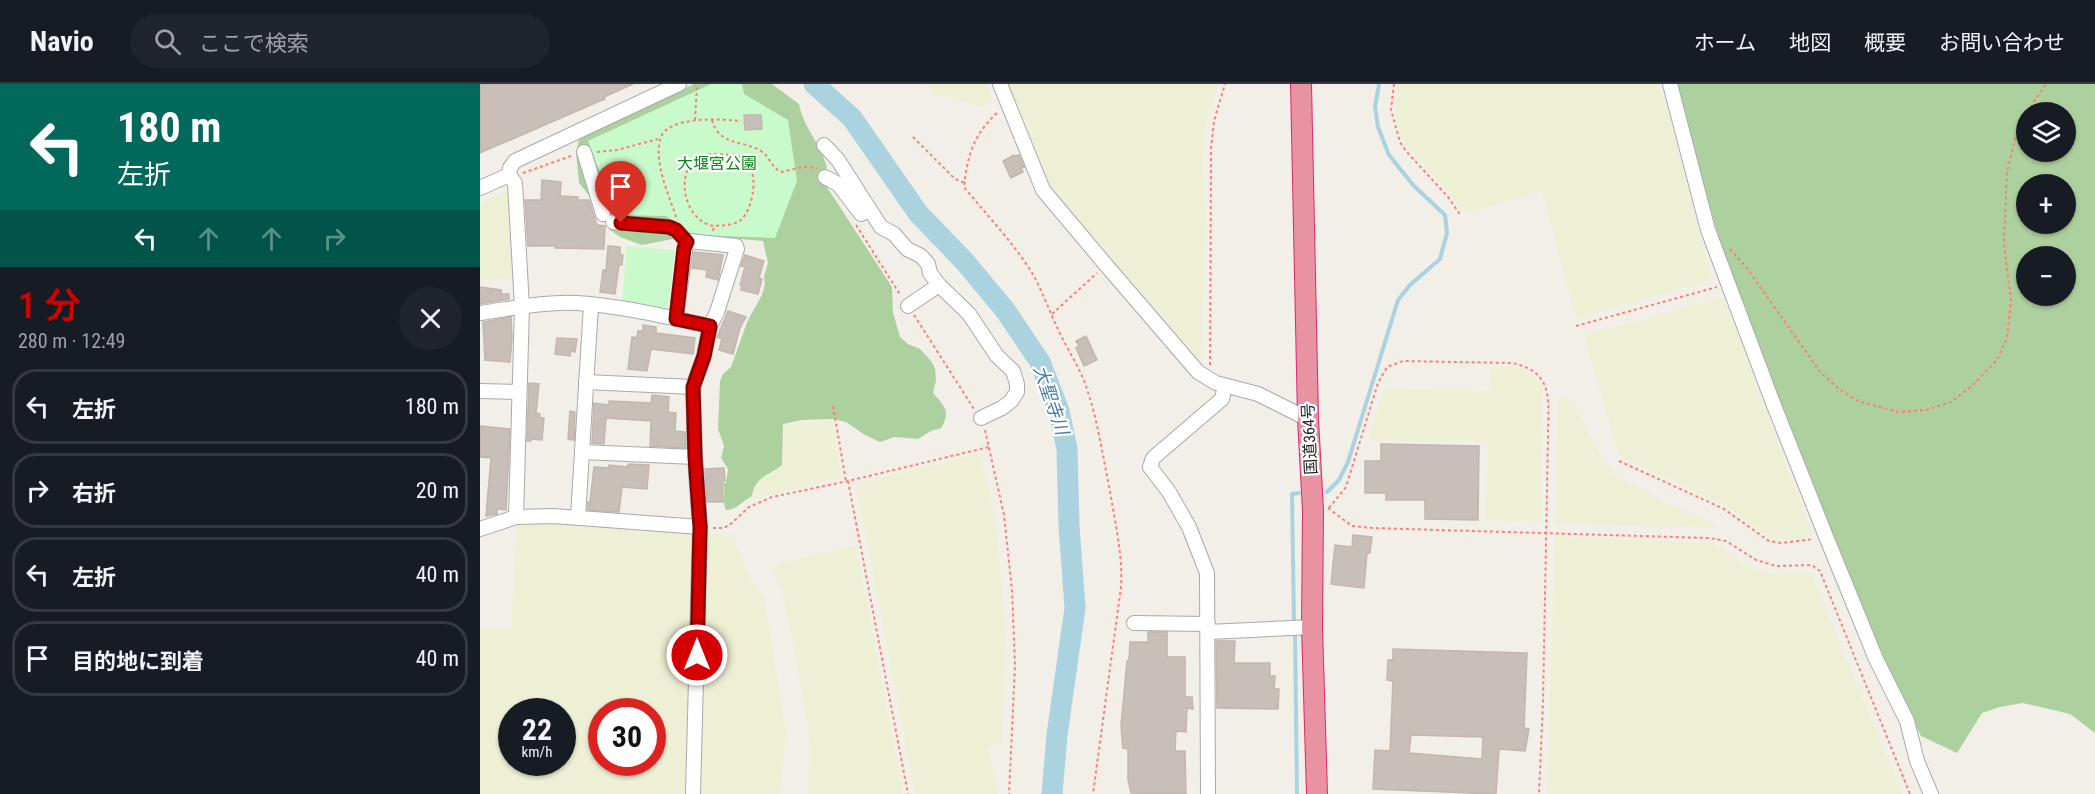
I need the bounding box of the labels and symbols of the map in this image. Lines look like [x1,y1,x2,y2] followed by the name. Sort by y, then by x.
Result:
[677,154,757,173] park label: 大堰宮公園
[595,161,646,223] pin
[1030,362,1074,439] water label: 大聖寺川
[1298,403,1321,475] street label: 国道364号
[665,623,729,687] position arrow
[588,698,666,776] speed limit sign: 30

